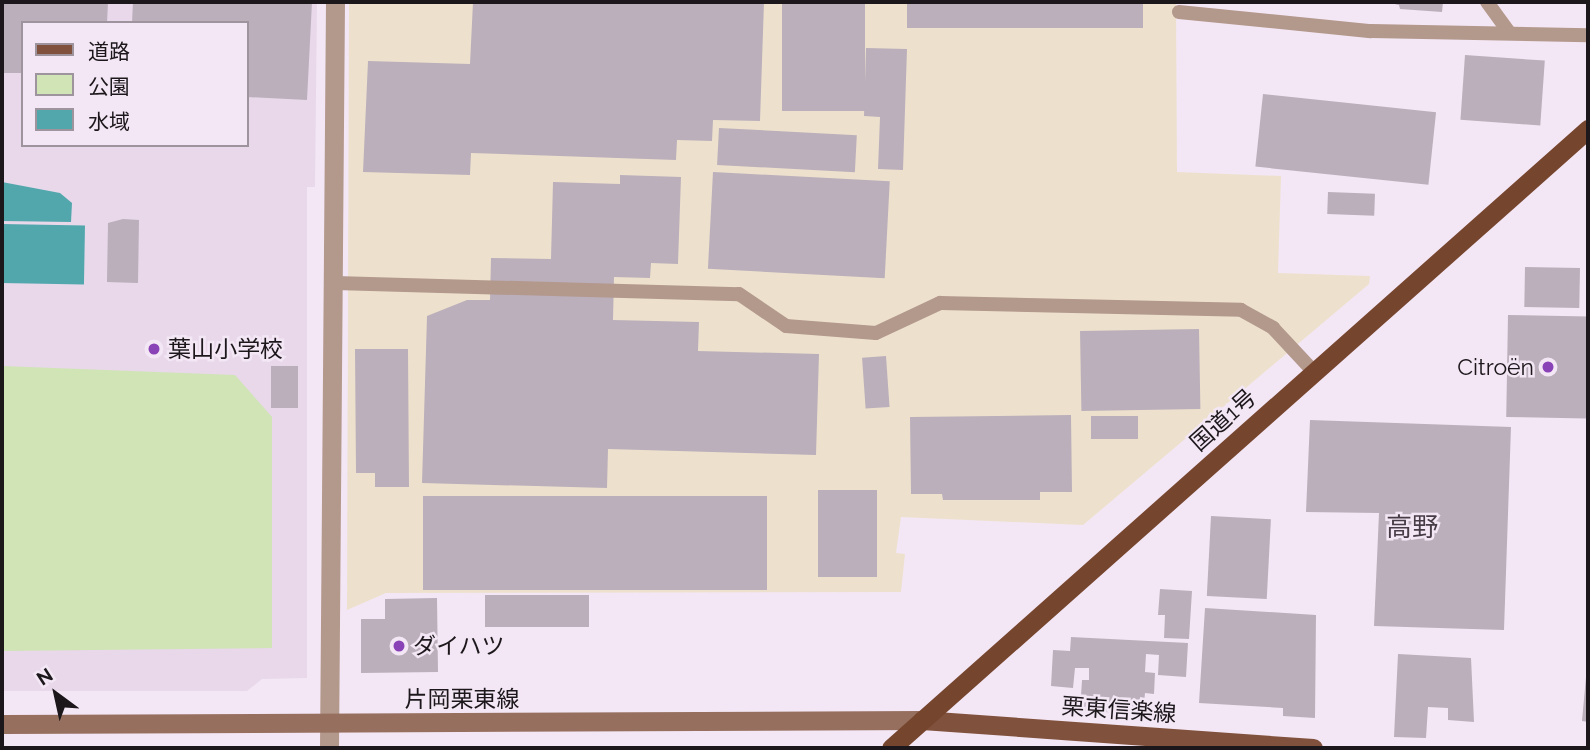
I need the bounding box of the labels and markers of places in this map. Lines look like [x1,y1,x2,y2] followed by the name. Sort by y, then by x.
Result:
[168,335,283,363] place label: 葉山小学校
[146,341,162,357] marker: 葉山小学校
[1457,353,1534,381] place label: Citroën
[1540,359,1556,375] marker: Citroën
[413,632,505,660] place label: ダイハツ
[391,638,407,654] marker: ダイハツ

